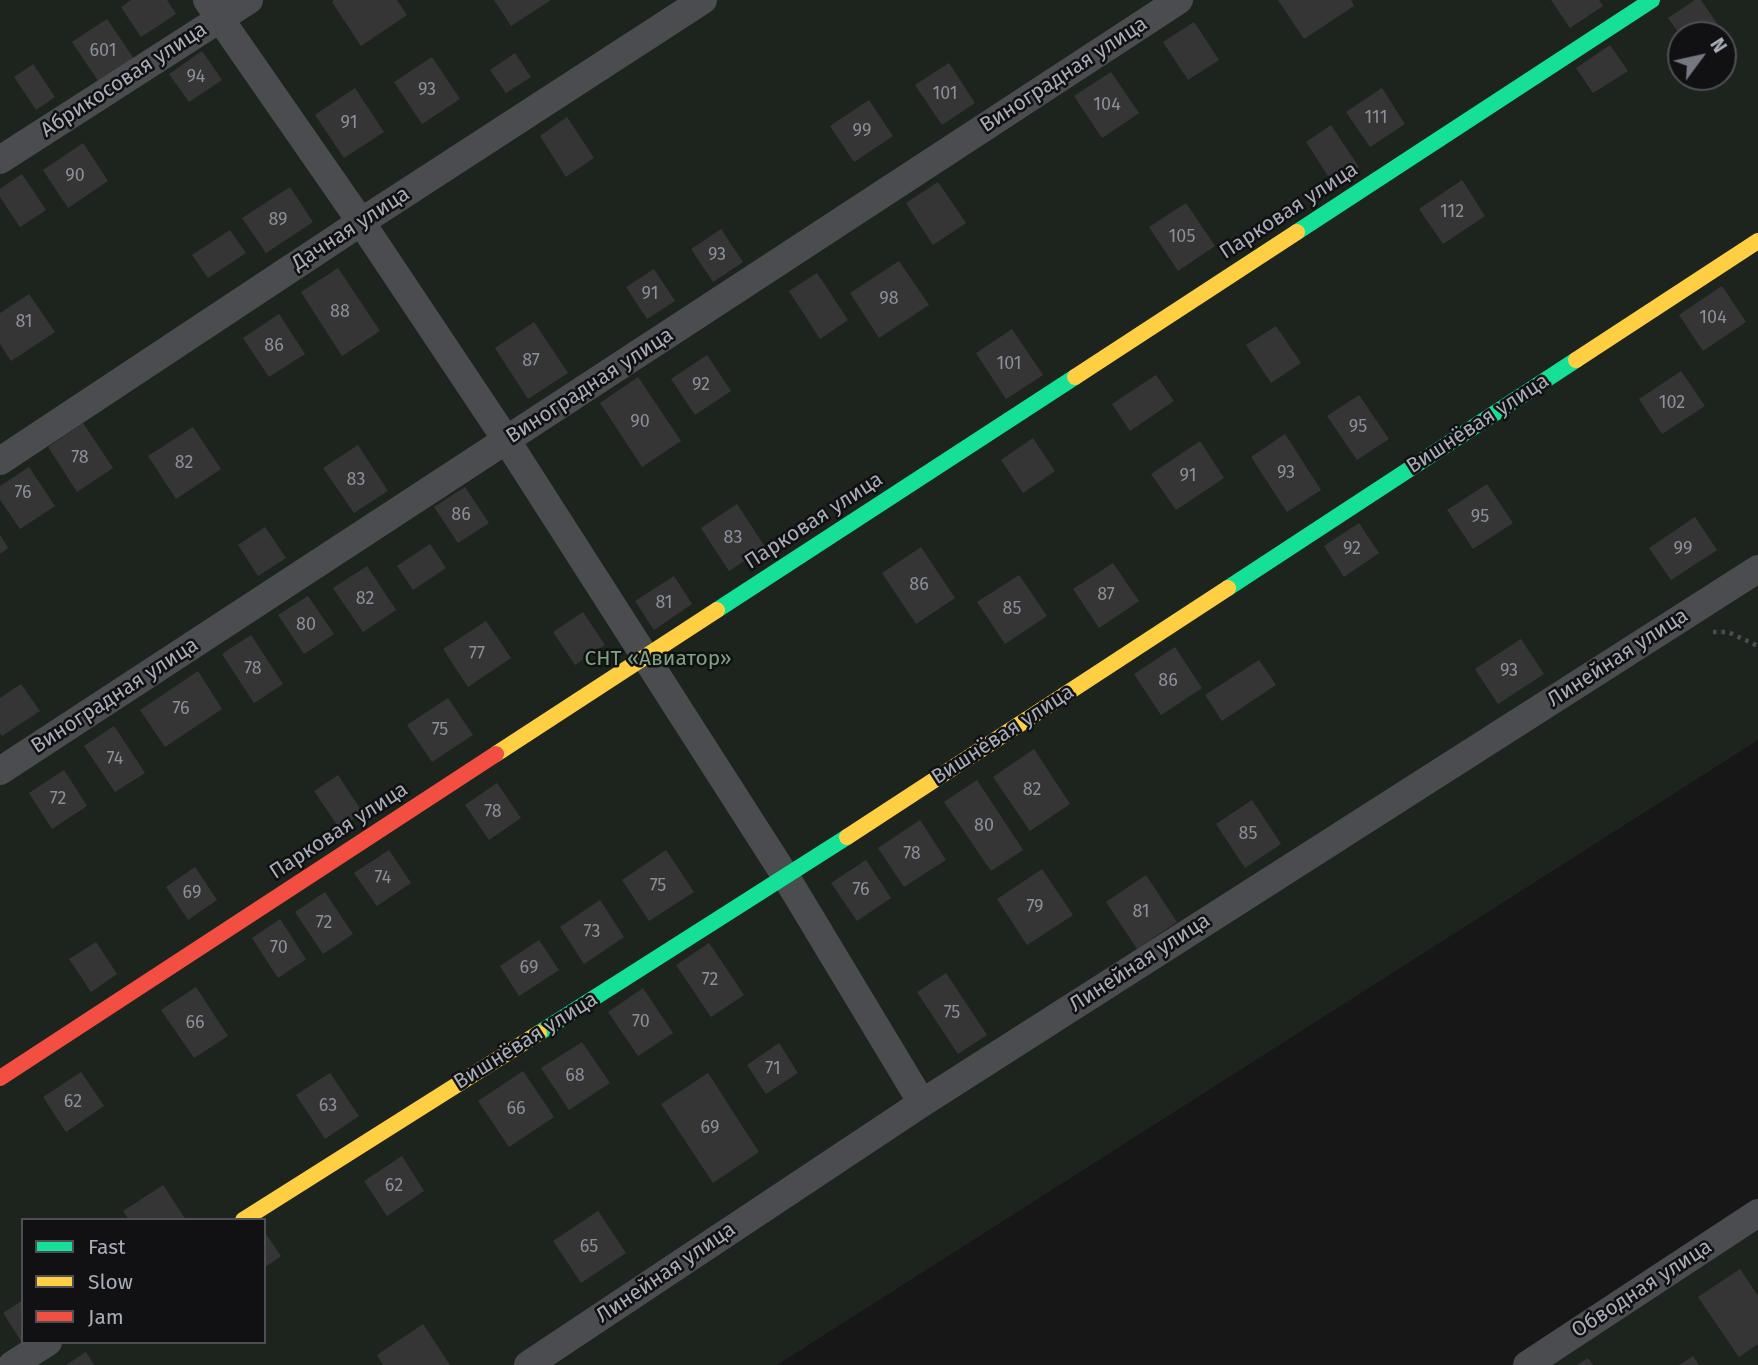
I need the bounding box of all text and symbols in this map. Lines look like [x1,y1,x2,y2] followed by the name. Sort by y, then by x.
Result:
[976,12,1152,138] street label: Виноградная улица
[36,17,212,143] street label: Абрикосовая улица
[1667,21,1737,91] north arrow
[1705,34,1731,57] text: N
[90,40,116,62] house number: 601
[187,66,205,88] house number: 94
[418,79,436,101] house number: 93
[932,83,958,105] house number: 101
[1093,94,1121,116] house number: 104
[1365,107,1387,129] house number: 111
[341,112,357,134] house number: 91
[853,120,871,142] house number: 99
[1215,157,1363,265] street label: Парковая улица
[65,165,85,187] house number: 90
[287,182,415,276] street label: Дачная улица
[1440,201,1464,223] house number: 112
[268,209,288,231] house number: 89
[1169,226,1195,248] house number: 105
[708,244,726,266] house number: 93
[642,283,658,305] house number: 91
[879,288,899,310] house number: 98
[330,301,350,323] house number: 88
[1699,307,1727,329] house number: 104
[15,311,33,333] house number: 81
[502,323,678,449] street label: Виноградная улица
[264,335,284,357] house number: 86
[522,350,540,372] house number: 87
[996,353,1022,375] house number: 101
[1402,369,1554,479] street label: Вишнёвая улица
[692,374,710,396] house number: 92
[1659,392,1685,414] house number: 102
[630,411,650,433] house number: 90
[1349,416,1367,438] house number: 95
[71,447,89,469] house number: 78
[175,452,193,474] house number: 82
[1277,462,1295,484] house number: 93
[1180,465,1196,487] house number: 91
[740,467,888,575] street label: Парковая улица
[347,469,365,491] house number: 83
[14,482,32,504] house number: 76
[451,504,471,526] house number: 86
[1471,506,1489,528] house number: 95
[724,527,742,549] house number: 83
[1343,538,1361,560] house number: 92
[1674,538,1692,560] house number: 99
[909,574,929,596] house number: 86
[1097,584,1115,606] house number: 87
[356,588,374,610] house number: 82
[655,592,673,614] house number: 81
[1003,598,1021,620] house number: 85
[1543,603,1693,713] street label: Линейная улица
[296,614,316,636] house number: 80
[27,633,203,759] street label: Виноградная улица
[469,643,485,665] house number: 77
[584,646,732,672] park label: СНТ «Авиатор»
[244,658,262,680] house number: 78
[1500,660,1518,682] house number: 93
[1158,670,1178,692] house number: 86
[927,680,1079,790] street label: Вишнёвая улица
[172,698,190,720] house number: 76
[432,719,448,741] house number: 75
[107,748,123,770] house number: 74
[265,777,413,885] street label: Парковая улица
[1023,779,1041,801] house number: 82
[50,788,66,810] house number: 72
[484,801,502,823] house number: 78
[974,815,994,837] house number: 80
[1239,823,1257,845] house number: 85
[903,843,921,865] house number: 78
[375,867,391,889] house number: 74
[650,875,666,897] house number: 75
[852,879,870,901] house number: 76
[183,882,201,904] house number: 69
[1026,896,1044,918] house number: 79
[1132,901,1150,923] house number: 81
[1065,908,1215,1018] street label: Линейная улица
[316,912,332,934] house number: 72
[584,921,600,943] house number: 73
[270,937,288,959] house number: 70
[520,957,538,979] house number: 69
[702,969,718,991] house number: 72
[449,987,603,1095] street label: Вишнёвая улица
[944,1002,960,1024] house number: 75
[632,1011,650,1033] house number: 70
[185,1012,205,1034] house number: 66
[765,1058,781,1080] house number: 71
[565,1065,585,1087] house number: 68
[64,1091,82,1113] house number: 62
[319,1095,337,1117] house number: 63
[506,1098,526,1120] house number: 66
[701,1117,719,1139] house number: 69
[385,1175,403,1197] house number: 62
[592,1217,740,1329] street label: Линейная улица
[21,1218,266,1344] legend
[88,1234,126,1260] text: Fast
[1567,1234,1717,1344] street label: Обводная улица
[580,1236,598,1258] house number: 65
[88,1269,133,1295] text: Slow
[88,1304,124,1330] text: Jam

